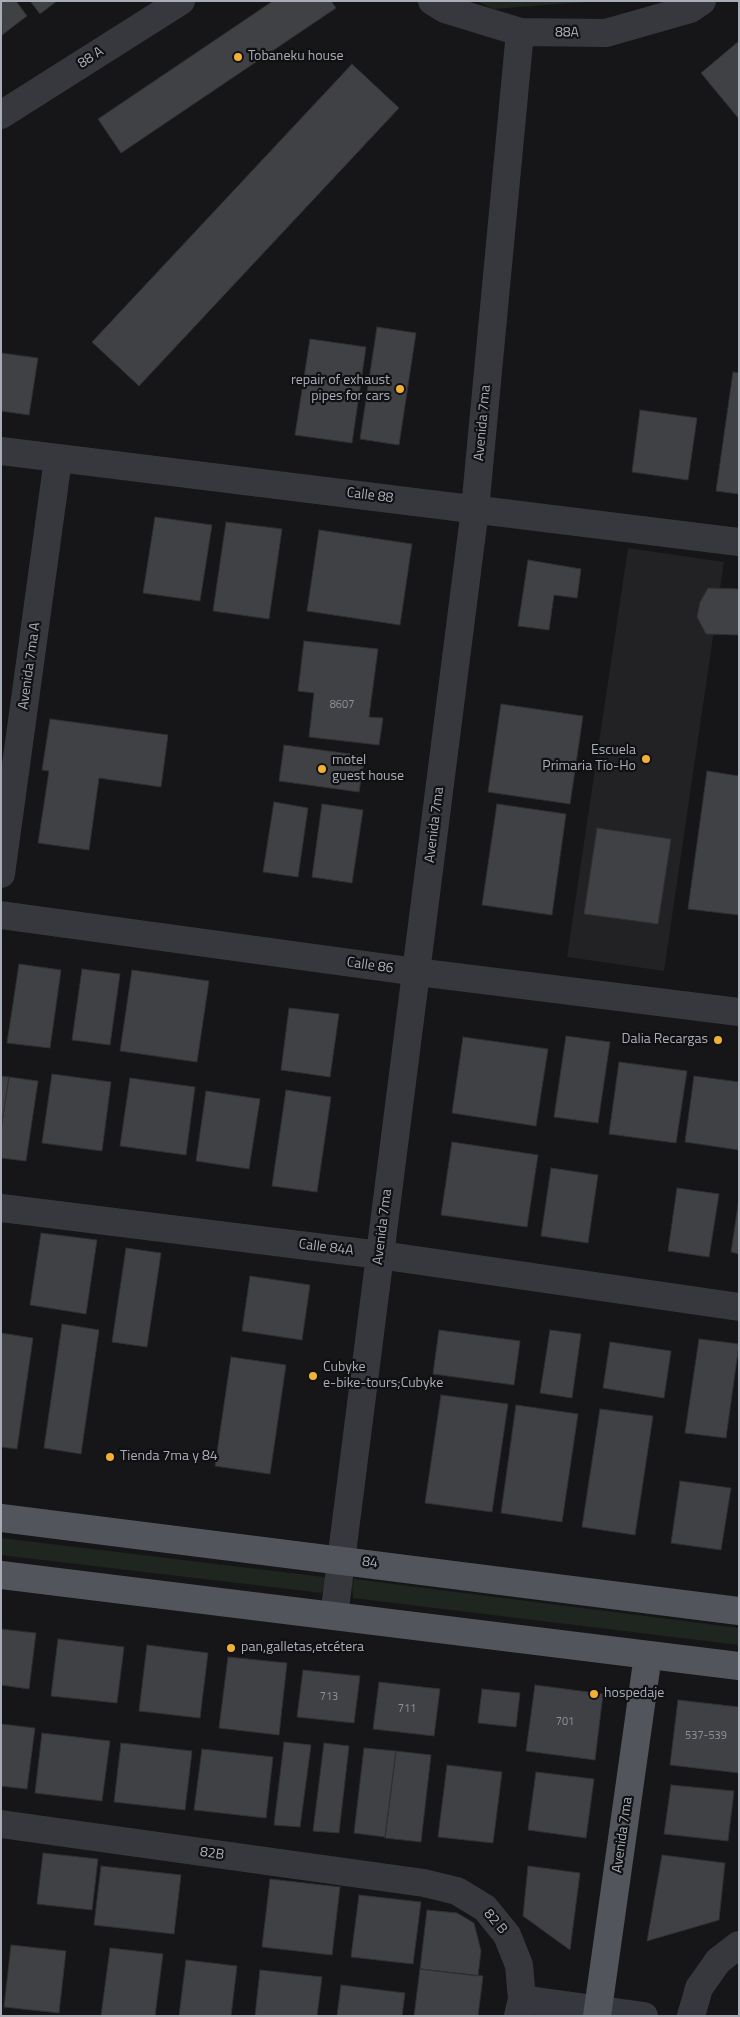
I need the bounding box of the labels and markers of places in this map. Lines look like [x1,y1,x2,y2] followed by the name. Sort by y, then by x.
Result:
[248,49,344,65] place label: Tobaneku house
[232,51,244,63] marker: Tobaneku house
[291,373,390,406] place label: repair of exhaust pipes for cars
[394,383,406,395] marker: repair of exhaust pipes for cars
[542,743,636,776] place label: Escuela Primaria Tío-Ho
[332,753,404,786] place label: motel guest house
[640,753,652,765] marker: Escuela Primaria Tío-Ho
[316,763,328,775] marker: motel guest house
[621,1032,708,1048] place label: Dalia Recargas
[712,1034,724,1046] marker: Dalia Recargas
[323,1360,443,1392] place label: Cubyke e-bike-tours;Cubyke
[307,1370,319,1382] marker: Cubyke e-bike-tours;Cubyke
[120,1449,218,1465] place label: Tienda 7ma y 84
[104,1451,116,1463] marker: Tienda 7ma y 84
[241,1640,364,1656] place label: pan,galletas,etcétera
[225,1642,237,1654] marker: pan,galletas,etcétera
[604,1686,664,1702] place label: hospedaje
[588,1688,600,1700] marker: hospedaje

